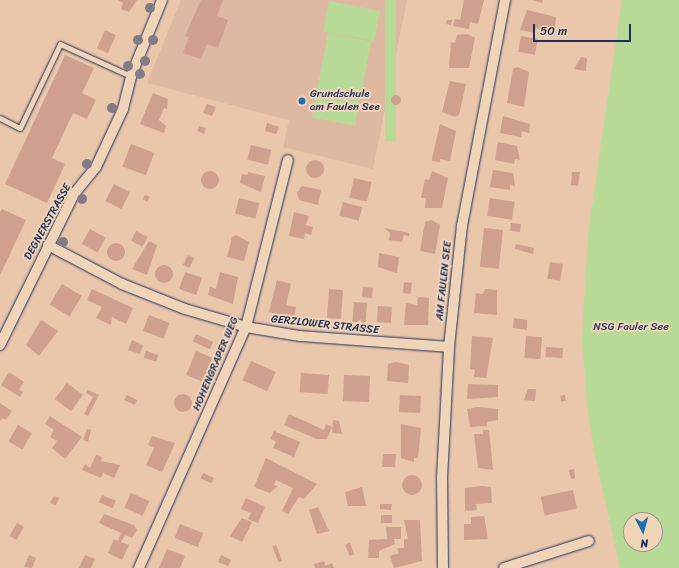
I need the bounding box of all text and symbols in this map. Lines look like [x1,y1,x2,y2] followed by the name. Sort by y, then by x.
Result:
[535,16,633,42] scale bar
[540,20,567,42] text: 50 m
[310,88,380,114] place label: Grundschule am Faulen See
[297,96,307,106] marker: Grundschule am Faulen See
[22,182,74,262] street label: DEGNERSTRASSE
[433,241,455,321] street label: AM FAULEN SEE
[270,313,380,337] street label: GERZLOWER STRASSE
[190,315,242,413] street label: HOHENGRAPER WEG
[593,320,669,334] park label: NSG Fauler See
[623,512,663,552] north arrow
[639,534,649,553] text: N

